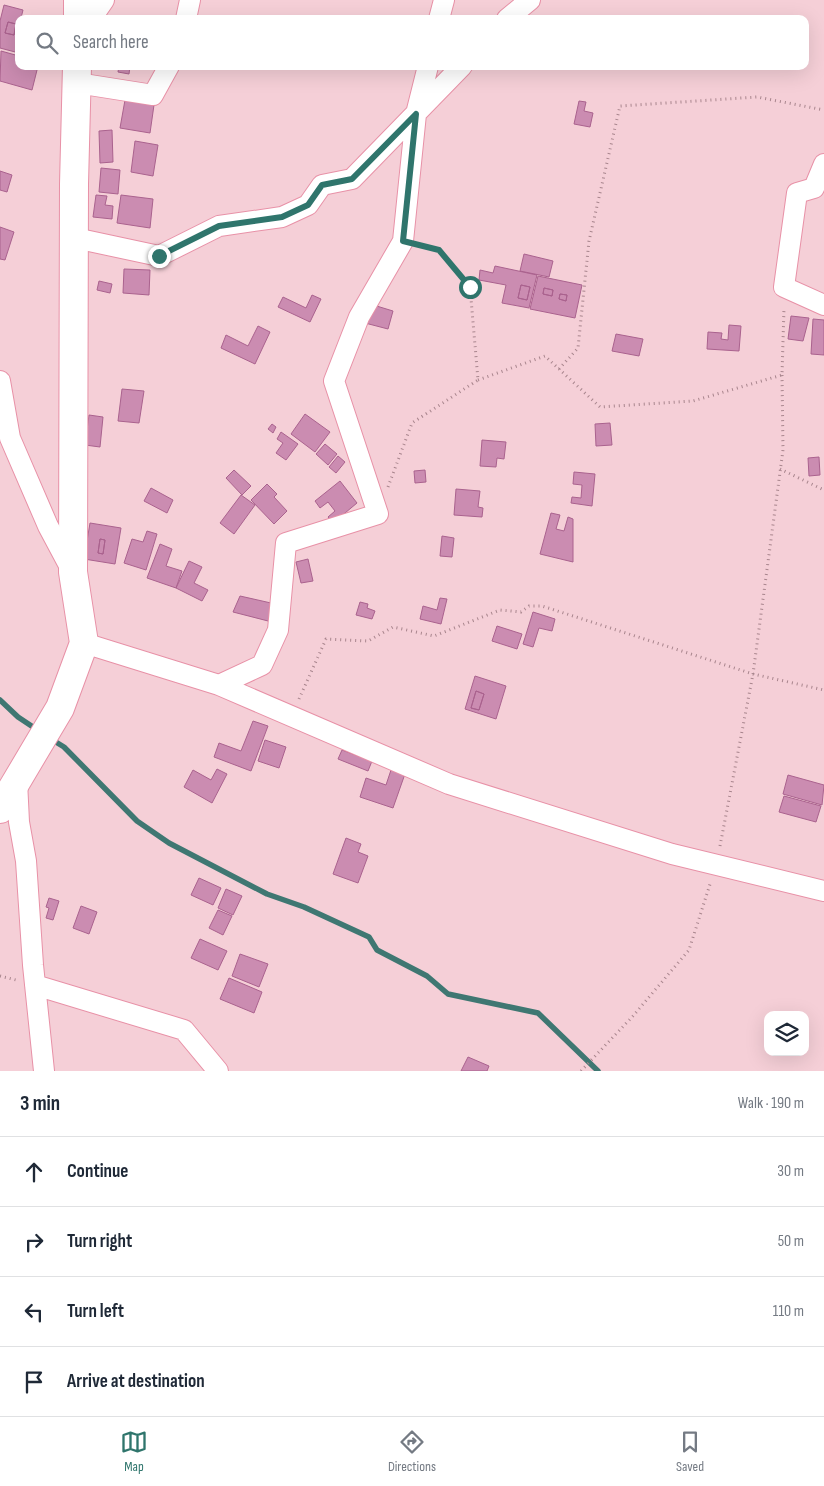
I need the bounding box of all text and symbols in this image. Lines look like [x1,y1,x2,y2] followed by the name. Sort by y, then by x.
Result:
[15,15,809,70] search box
[33,29,61,57] icon: search
[73,31,149,54] text: Search here
[148,245,171,268] route end
[459,276,482,299] route start
[764,1011,809,1056] map controls
[764,1011,809,1056] button: layers
[20,1091,60,1116] text: 3 min
[738,1094,804,1113] text: Walk · 190 m
[20,1158,48,1186] icon: ahead
[67,1160,128,1183] text: Continue
[777,1162,804,1181] text: 30 m
[20,1228,48,1256] icon: right
[67,1230,132,1253] text: Turn right
[778,1232,804,1251] text: 50 m
[20,1298,48,1326] icon: left
[67,1300,124,1323] text: Turn left
[773,1302,804,1321] text: 110 m
[20,1368,48,1396] icon: arrive
[67,1370,205,1393] text: Arrive at destination
[120,1428,148,1475] tab: Map
[388,1428,436,1475] tab: Directions
[676,1428,704,1475] tab: Saved

